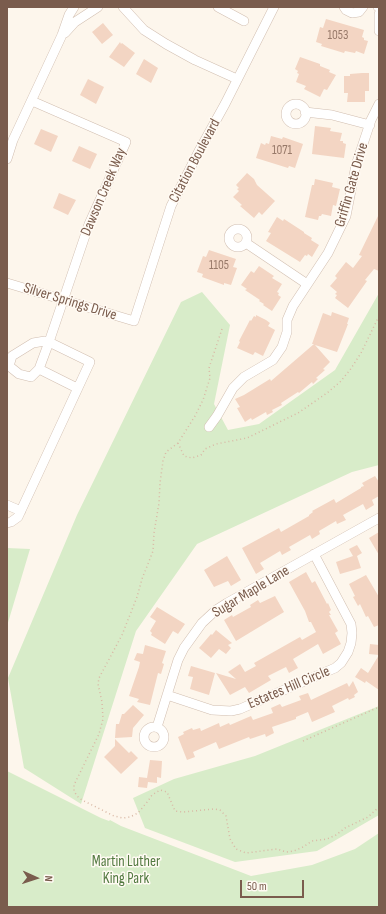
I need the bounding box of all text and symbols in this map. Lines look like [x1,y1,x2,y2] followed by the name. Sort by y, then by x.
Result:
[327,28,349,44] house number: 1053
[165,116,225,206] street label: Citation Boulevard
[331,141,373,229] street label: Griffin Gate Drive
[272,143,292,159] house number: 1071
[77,145,131,239] street label: Dawson Creek Way
[209,258,229,274] house number: 1105
[21,279,119,325] street label: Silver Springs Drive
[209,562,293,622] street label: Sugar Maple Lane
[245,663,333,713] street label: Estates Hill Circle
[92,853,160,888] park label: Martin Luther King Park
[16,858,56,898] north arrow
[242,872,306,898] scale bar
[42,875,55,882] text: N
[247,879,267,894] text: 50 m

